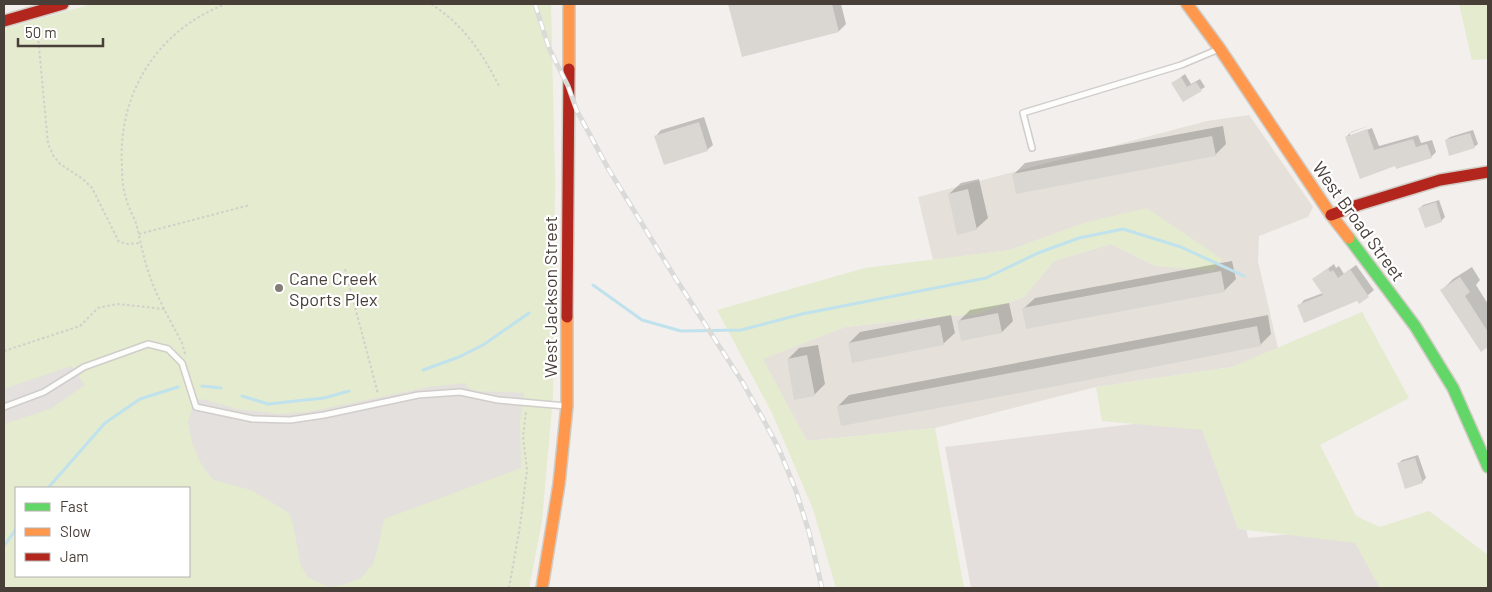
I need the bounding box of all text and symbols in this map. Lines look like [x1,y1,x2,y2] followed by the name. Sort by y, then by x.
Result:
[18,15,102,47] scale bar
[25,23,57,41] text: 50 m
[1308,157,1410,285] street label: West Broad Street
[539,216,561,378] street label: West Jackson Street
[289,267,378,310] place label: Cane Creek Sports Plex
[273,282,285,294] marker: Cane Creek Sports Plex
[15,487,190,577] legend
[60,497,88,515] text: Fast
[60,522,91,540] text: Slow
[60,547,89,565] text: Jam

